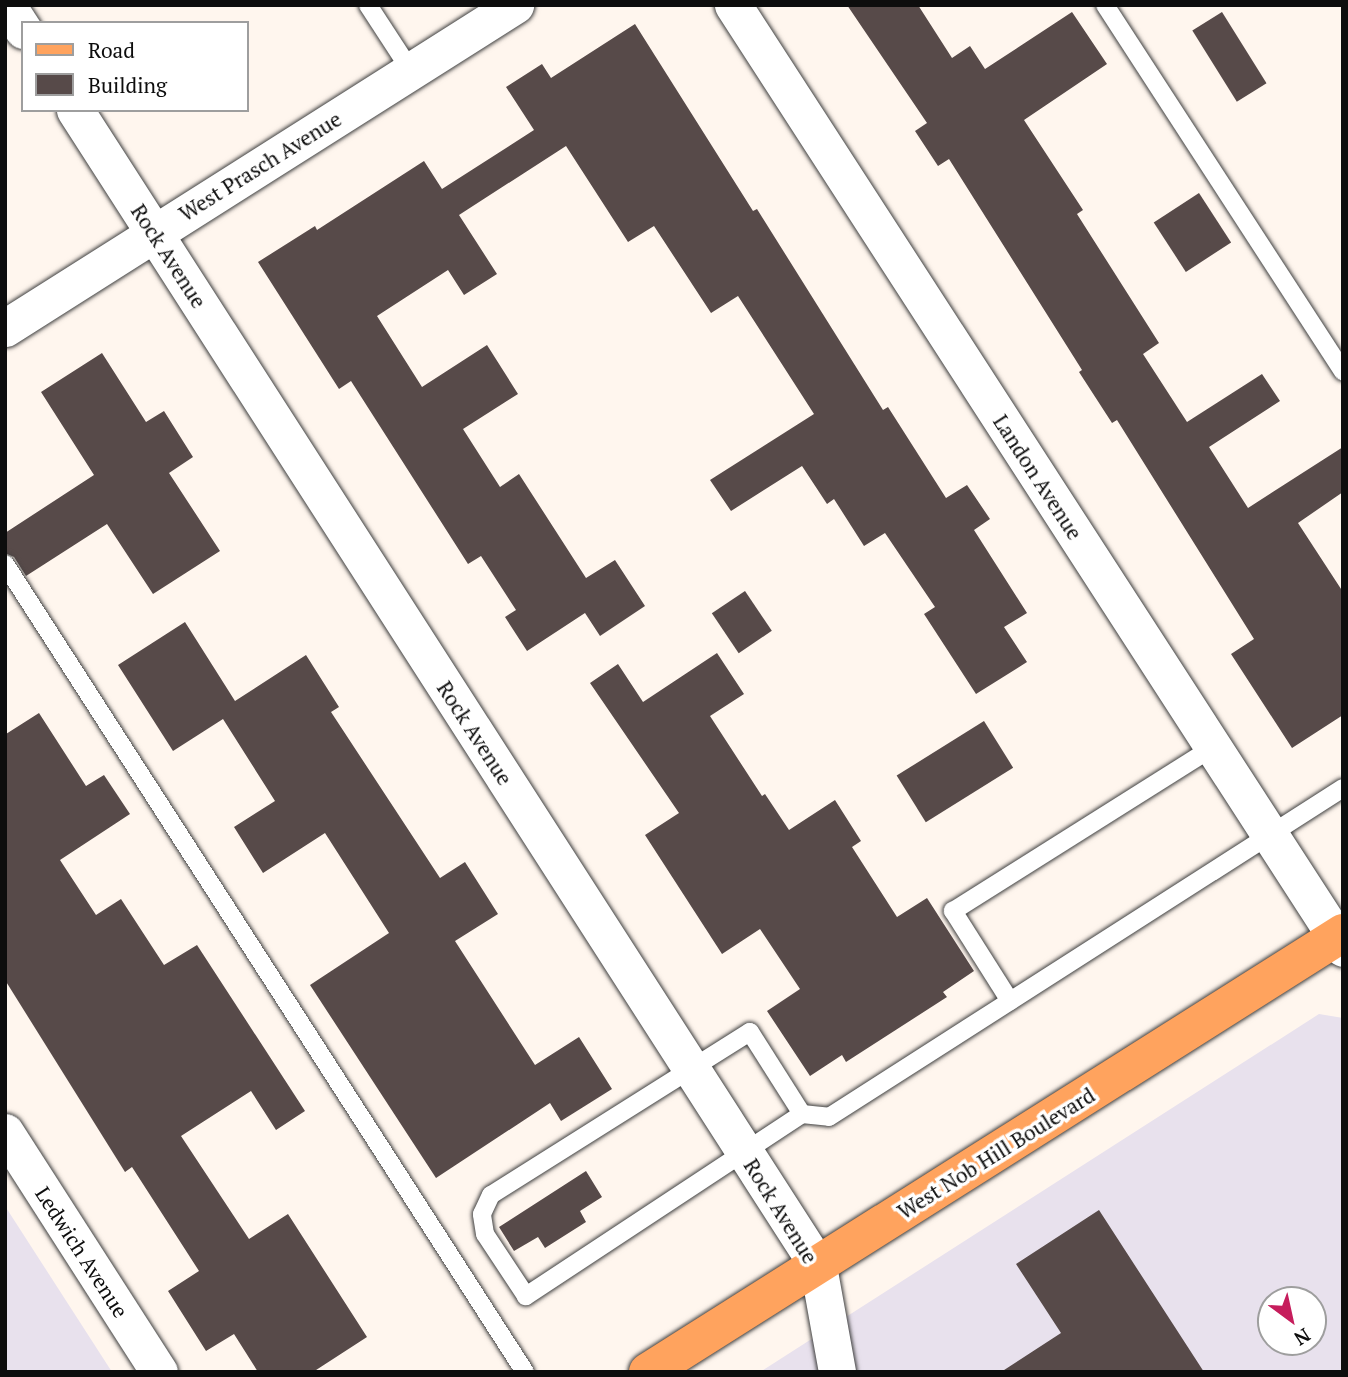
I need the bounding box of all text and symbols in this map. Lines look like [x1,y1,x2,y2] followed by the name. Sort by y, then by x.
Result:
[21,21,248,112] legend
[88,36,135,64] text: Road
[88,71,167,99] text: Building
[174,106,346,226] street label: West Prasch Avenue
[126,199,212,313] street label: Rock Avenue
[988,410,1088,544] street label: Landon Avenue
[432,676,518,790] street label: Rock Avenue
[893,1082,1099,1224] street label: West Nob Hill Boulevard
[739,1154,823,1268] street label: Rock Avenue
[30,1182,134,1322] street label: Ledwich Avenue
[1257,1286,1327,1356] north arrow
[1290,1323,1315,1352] text: N

